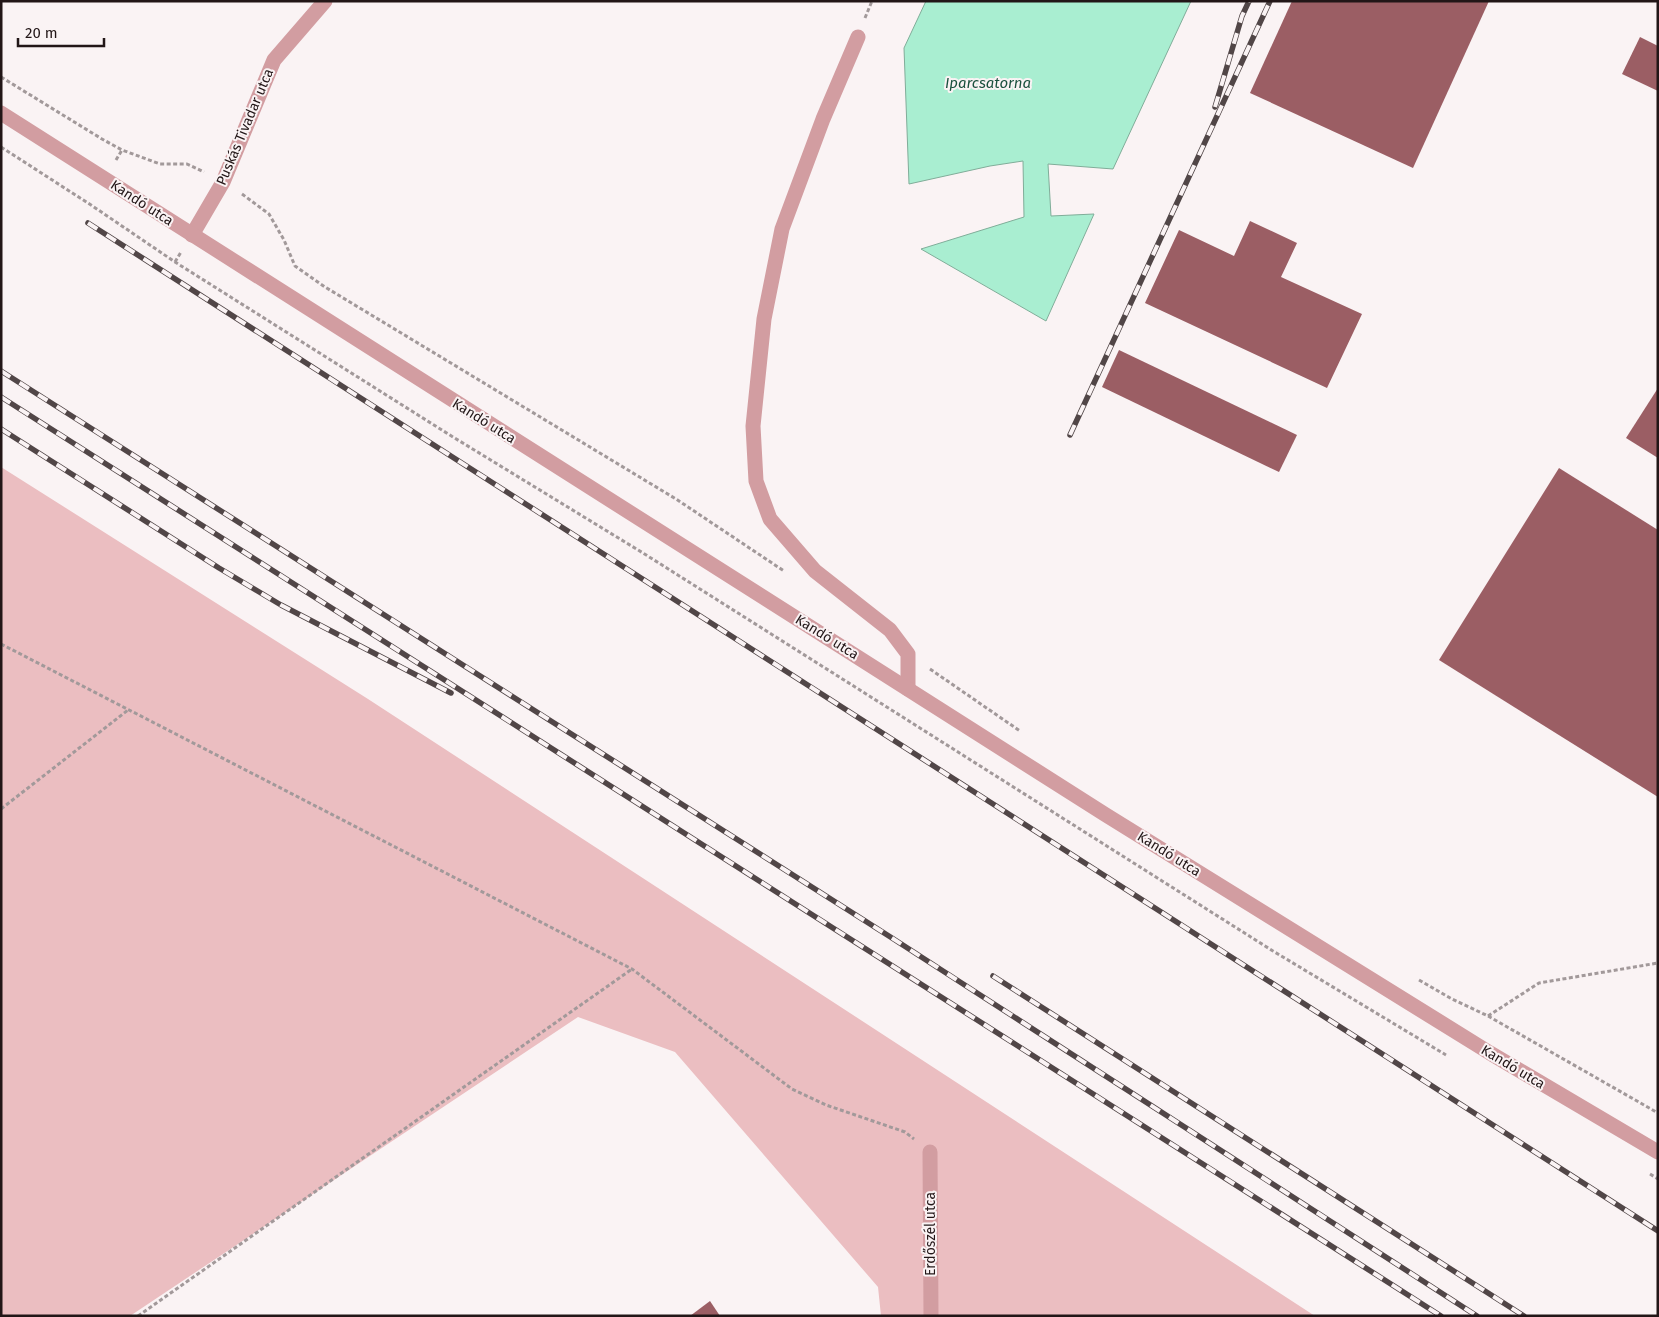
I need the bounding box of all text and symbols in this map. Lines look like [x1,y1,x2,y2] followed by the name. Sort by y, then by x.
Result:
[18,15,104,47] scale bar
[25,24,58,42] text: 20 m
[213,66,277,188] street label: Puskás Tivadar utca
[945,74,1031,92] water label: Iparcsatorna
[107,176,177,230] street label: Kandó utca
[449,395,519,447] street label: Kandó utca
[792,611,862,663] street label: Kandó utca
[1134,828,1204,880] street label: Kandó utca
[1478,1041,1548,1093] street label: Kandó utca
[922,1192,939,1276] street label: Erdőszél utca

